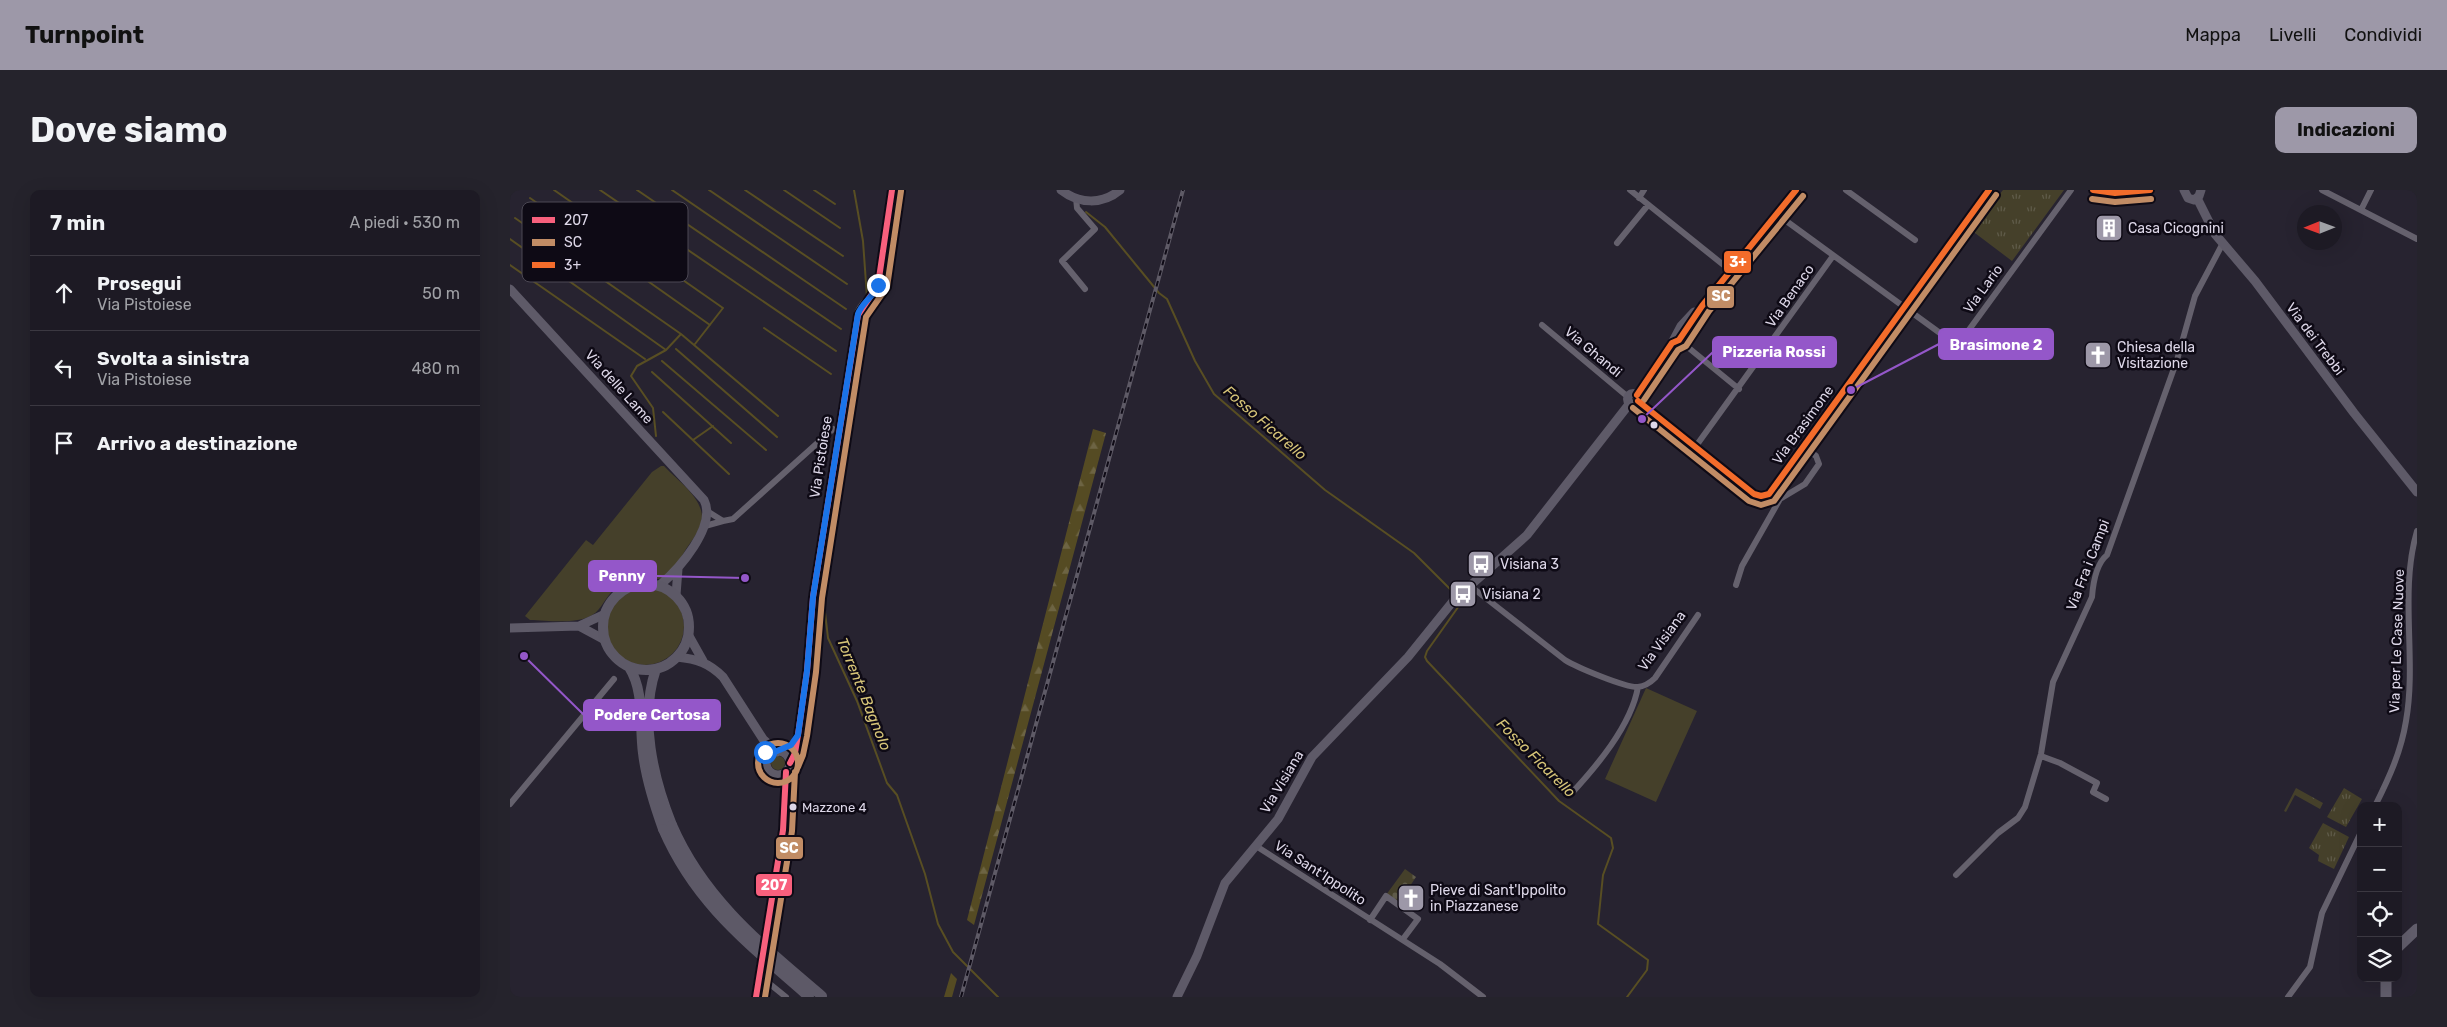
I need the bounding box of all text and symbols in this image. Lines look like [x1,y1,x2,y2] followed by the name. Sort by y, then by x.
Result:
[25,21,144,49] text: Turnpoint
[2185,24,2241,46] text: Mappa
[2269,24,2316,46] text: Livelli
[2344,24,2422,46] text: Condividi
[2275,107,2417,153] button: Indicazioni
[30,109,228,151] text: Dove siamo
[522,202,688,282] legend
[2297,205,2342,250] north arrow
[50,210,105,235] text: 7 min
[564,212,588,229] text: 207
[349,213,460,232] text: A piedi · 530 m
[2094,213,2124,243] building icon: Casa Cicognini
[2128,220,2224,237] place label: Casa Cicognini
[564,234,582,251] text: SC
[1723,250,1752,274] line badge: 3+
[1729,254,1747,271] text: 3+
[564,257,581,274] text: 3+
[1762,261,1818,331] street label: Via Benaco
[1960,261,2006,317] street label: Via Lario
[97,272,181,295] text: Prosegui
[867,274,890,297] route end
[50,279,78,307] icon: ahead
[422,284,460,303] text: 50 m
[1706,285,1735,309] line badge: SC
[1711,288,1731,305] text: SC
[97,295,192,314] text: Via Pistoiese
[2282,299,2348,379] street label: Via dei Trebbi
[1561,323,1625,381] street label: Via Ghandi
[1939,329,2053,359] callout: Brasimone 2
[1949,336,2043,354] text: Brasimone 2
[1713,337,1836,367] callout: Pizzeria Rossi
[2117,339,2195,372] place label: Chiesa della Visitazione
[2083,340,2113,370] church icon: Chiesa della Visitazione
[1722,343,1826,361] text: Pizzeria Rossi
[581,346,657,428] street label: Via delle Lame
[97,347,250,370] text: Svolta a sinistra
[50,354,78,382] icon: left
[412,359,460,378] text: 480 m
[97,370,192,389] text: Via Pistoiese
[1220,382,1311,464] water label: Fosso Ficarello
[1769,382,1837,468] street label: Via Brasimone
[806,415,836,499] street label: Via Pistoiese
[1649,420,1659,430] unlabelled marker
[50,429,78,457] icon: arrive
[97,432,298,455] text: Arrivo a destinazione
[2063,517,2113,613] street label: Via Fra i Campi
[1466,549,1496,579] bus stop icon: Visiana 3
[1500,556,1559,573] place label: Visiana 3
[589,561,656,591] callout: Penny
[599,567,646,585] text: Penny
[2386,569,2408,713] street label: Via per Le Case Nuove
[1448,579,1478,609] bus stop icon: Visiana 2
[1482,586,1541,603] place label: Visiana 2
[1634,608,1690,674] street label: Via Visiana
[833,635,895,753] water label: Torrente Bagnolo
[584,700,720,730] callout: Podere Certosa
[594,706,710,724] text: Podere Certosa
[1493,715,1579,801] water label: Fosso Ficarello
[754,741,777,764] route start
[1257,748,1307,816] street label: Via Visiana
[802,800,867,815] place label: Mazzone 4
[788,802,798,812] marker: Mazzone 4
[2357,802,2402,982] map controls
[2357,802,2402,847] button: +
[775,836,804,860] line badge: SC
[1271,837,1369,909] street label: Via Sant'Ippolito
[779,840,799,857] text: SC
[2357,847,2402,892] button: −
[755,873,793,897] line badge: 207
[761,877,787,894] text: 207
[1430,882,1566,915] place label: Pieve di Sant'Ippolito in Piazzanese
[1396,883,1426,913] church icon: Pieve di Sant'Ippolito in Piazzanese
[2357,892,2402,937] button: locate
[2357,937,2402,982] button: layers

